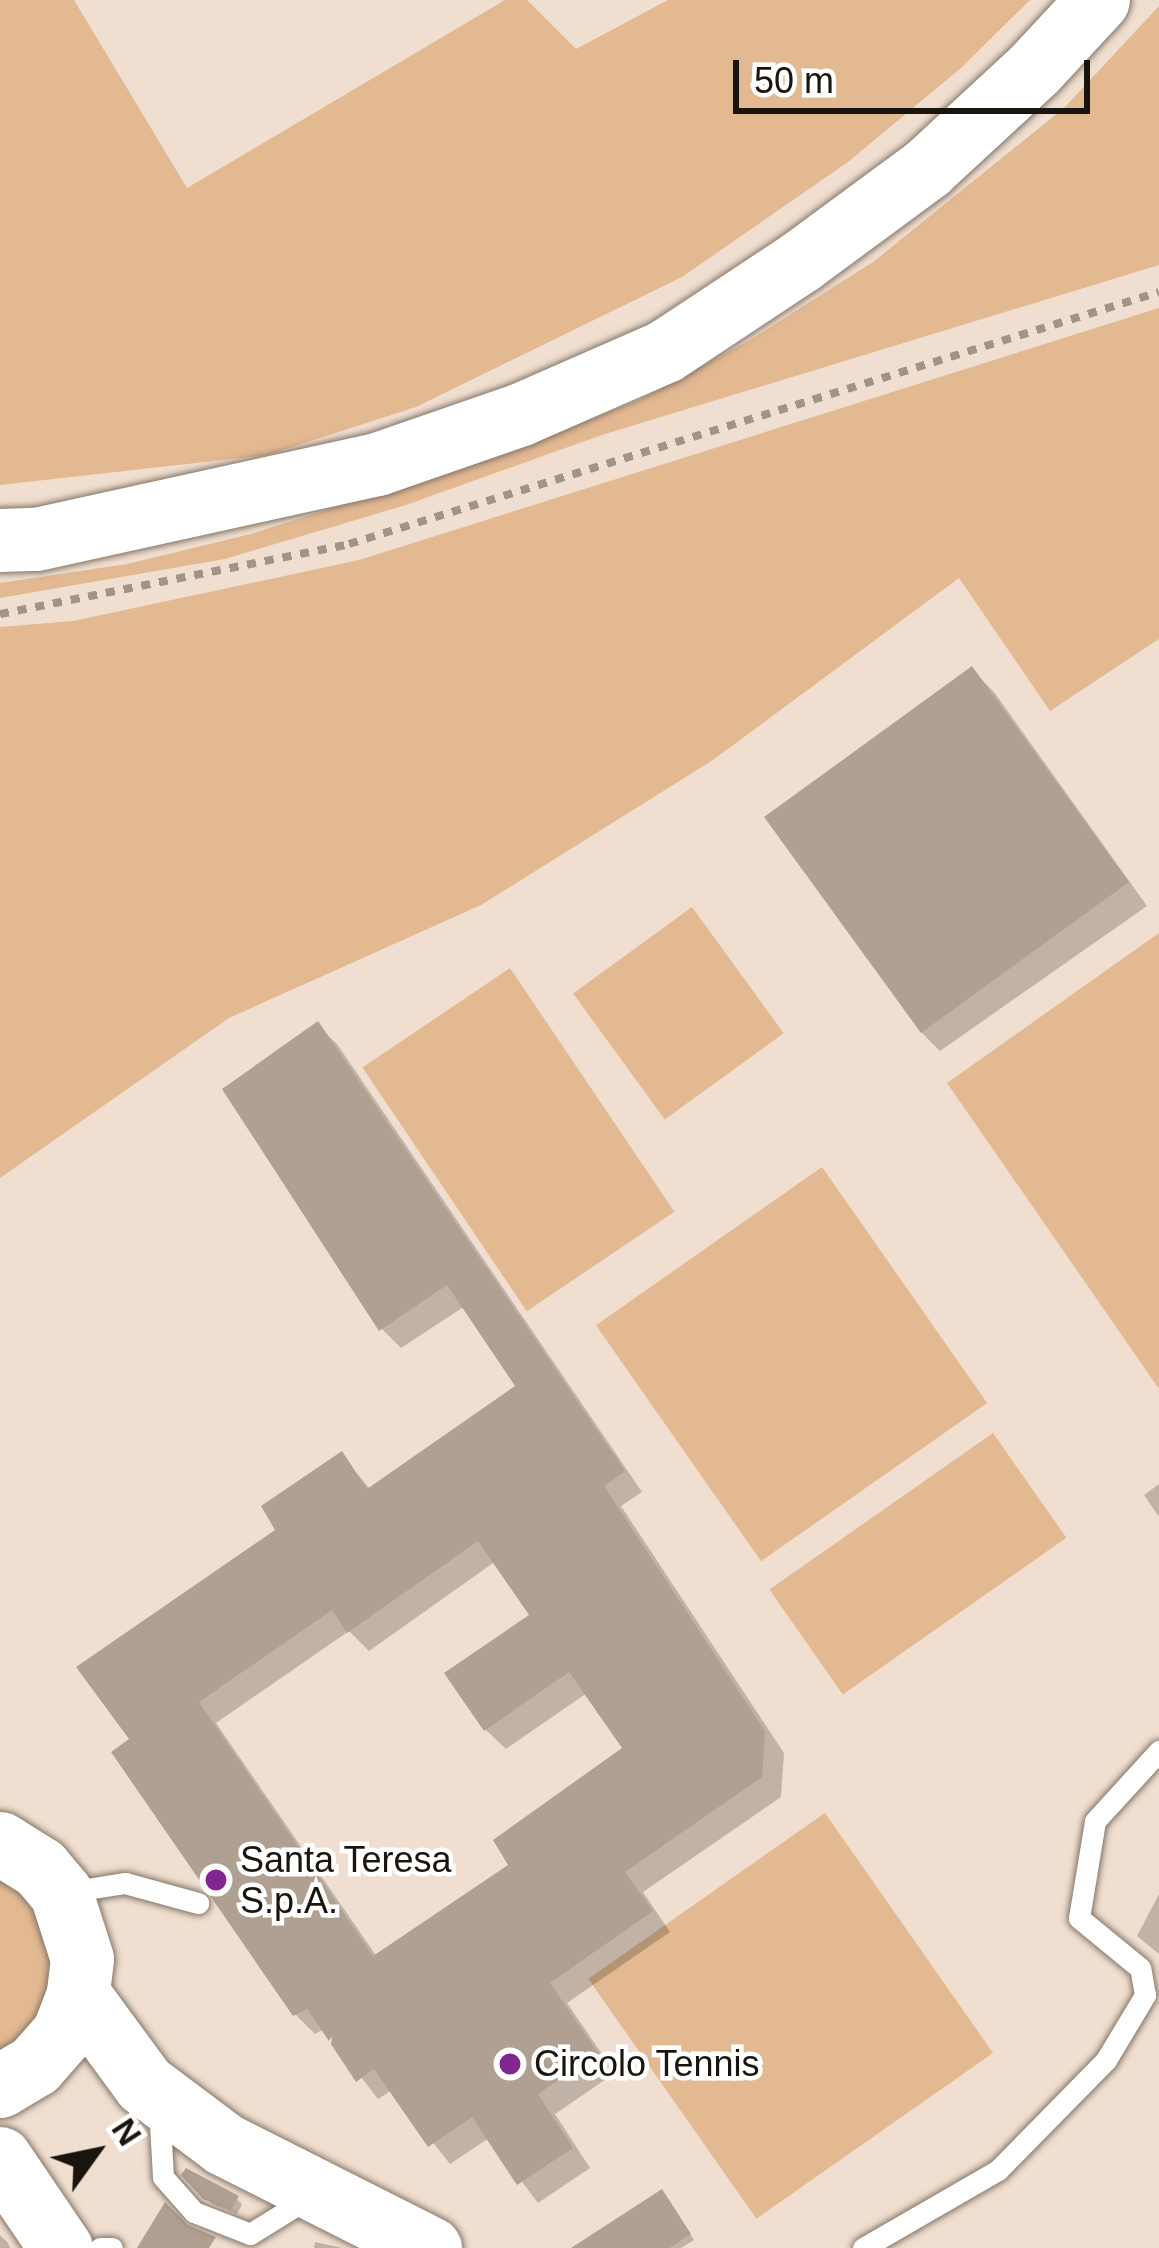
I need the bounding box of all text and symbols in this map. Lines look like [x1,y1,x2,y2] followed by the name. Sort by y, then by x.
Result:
[739,36,1096,110] scale bar
[754,60,834,101] text: 50 m
[240,1837,452,1922] place label: Santa Teresa S.p.A.
[203,1867,229,1893] marker: Santa Teresa S.p.A.
[534,2042,760,2086] place label: Circolo Tennis
[497,2051,523,2077] marker: Circolo Tennis
[36,2092,156,2212] north arrow
[105,2112,149,2152] text: N

